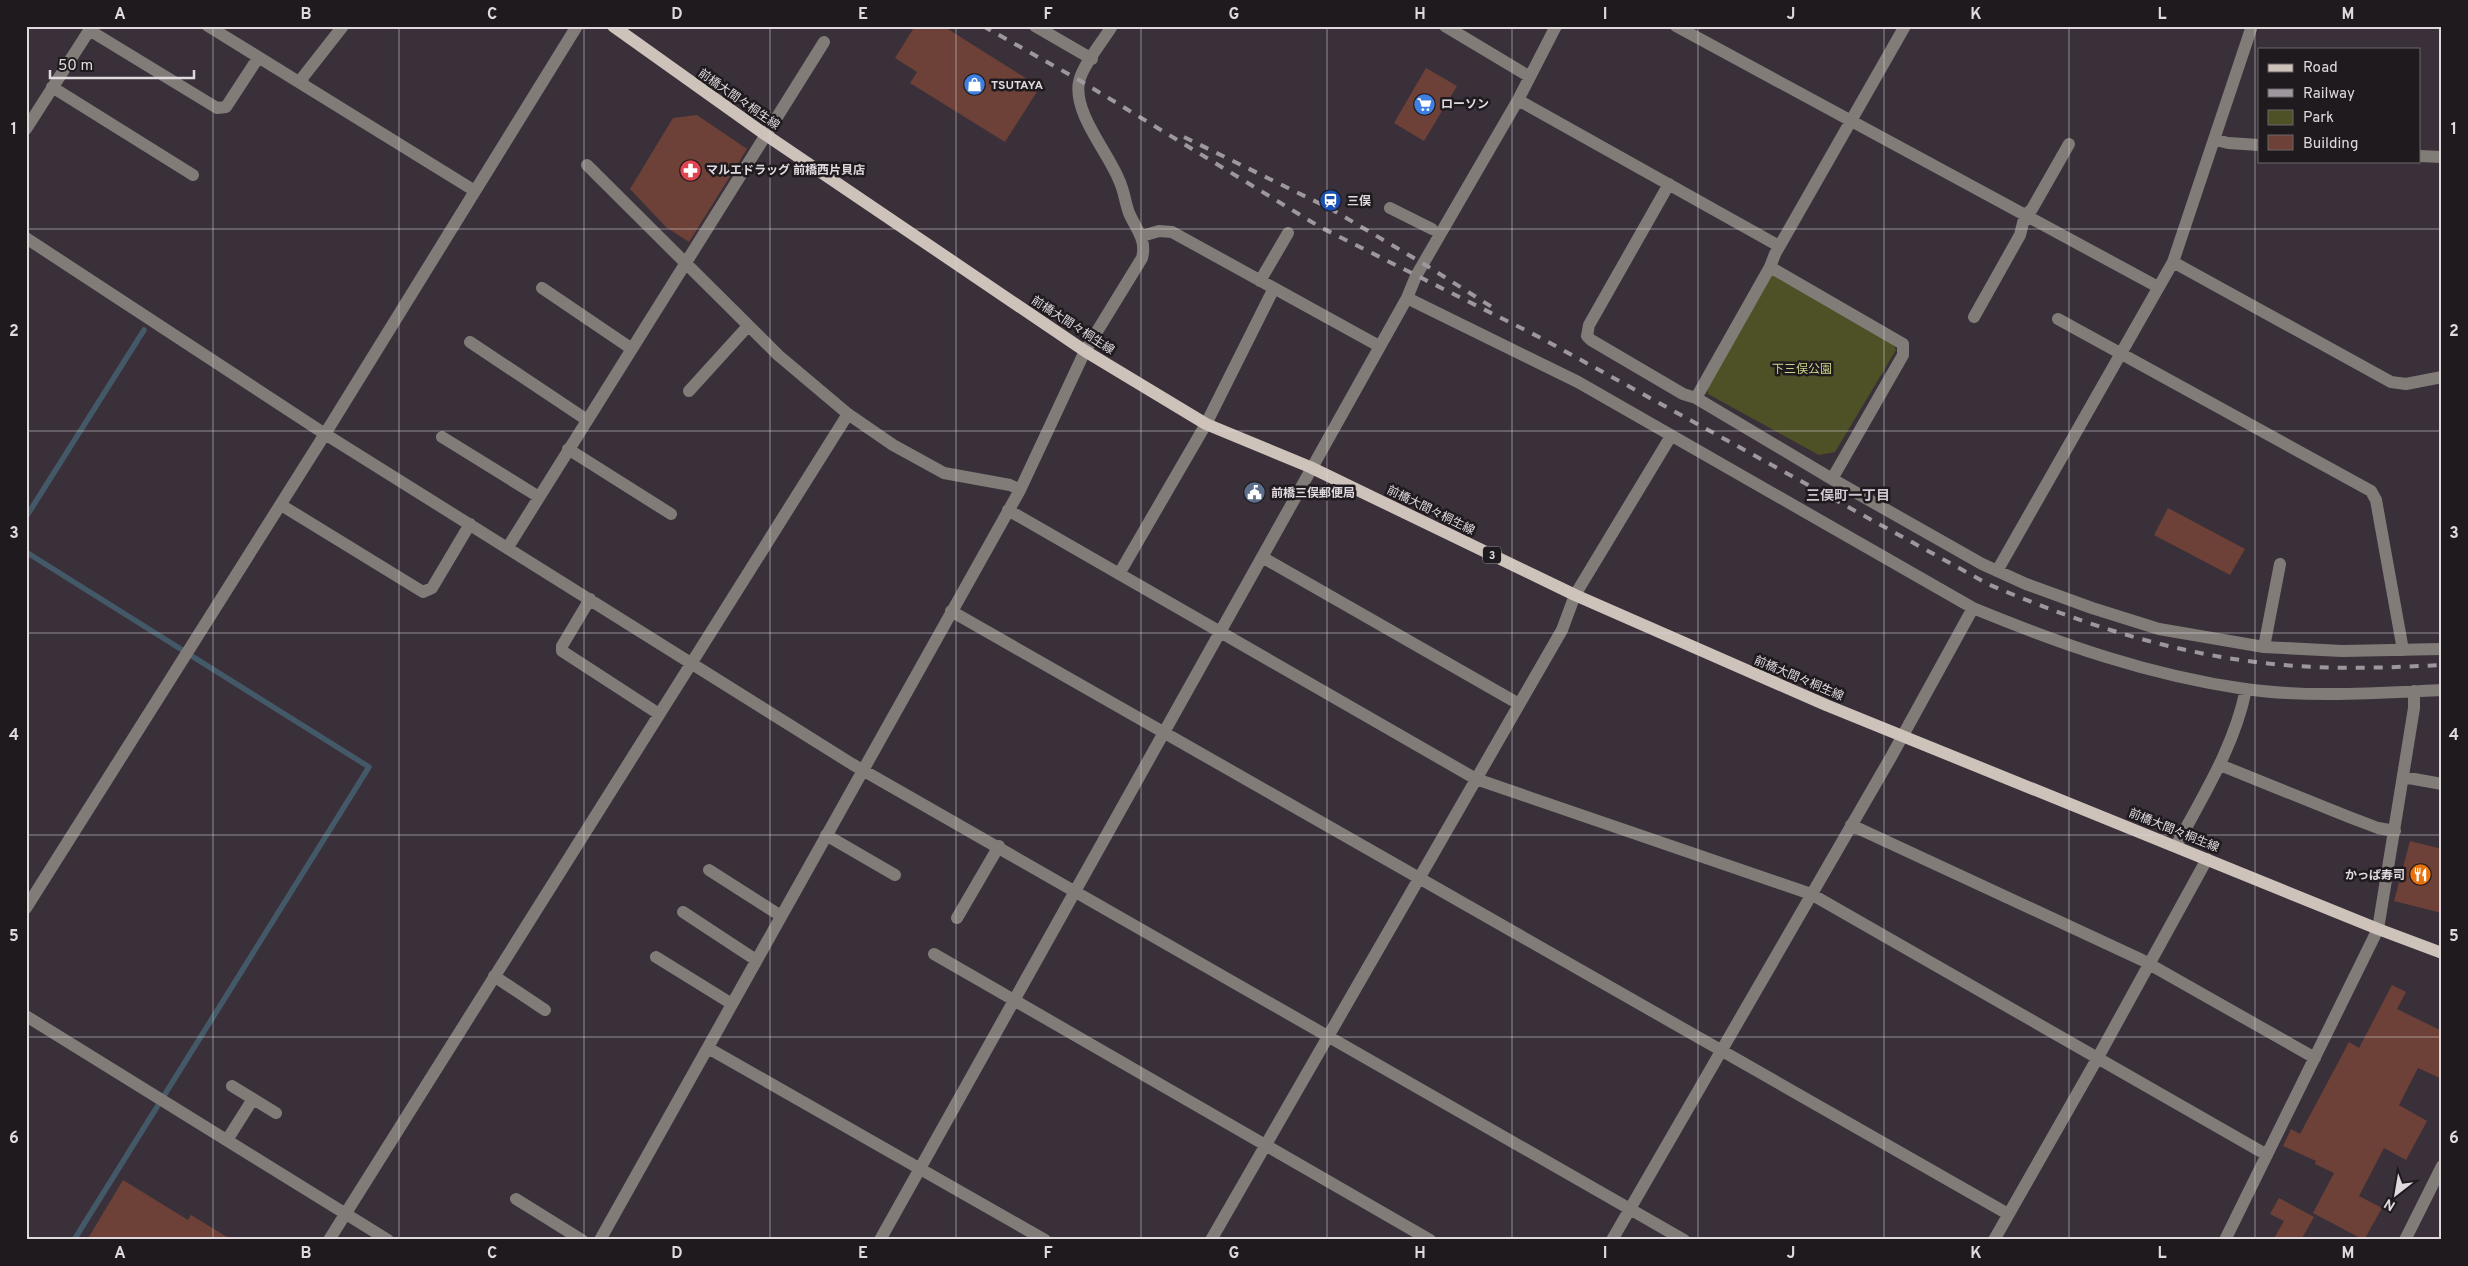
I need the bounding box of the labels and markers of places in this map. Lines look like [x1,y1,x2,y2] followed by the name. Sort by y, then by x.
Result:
[963,73,987,97] shop icon: TSUTAYA
[991,78,1043,94] place label: TSUTAYA
[1413,92,1437,116] supermarket icon: ローソン
[1441,97,1489,113] place label: ローソン
[678,158,702,182] pharmacy icon: マルエドラッグ 前橋西片貝店
[706,163,865,179] place label: マルエドラッグ 前橋西片貝店
[1319,189,1343,213] station icon: 三俣
[1347,194,1371,210] place label: 三俣
[1243,481,1267,505] public building icon: 前橋三俣郵便局
[1271,486,1355,502] place label: 前橋三俣郵便局
[2409,863,2433,887] restaurant icon: かっぱ寿司
[2345,868,2405,884] place label: かっぱ寿司

